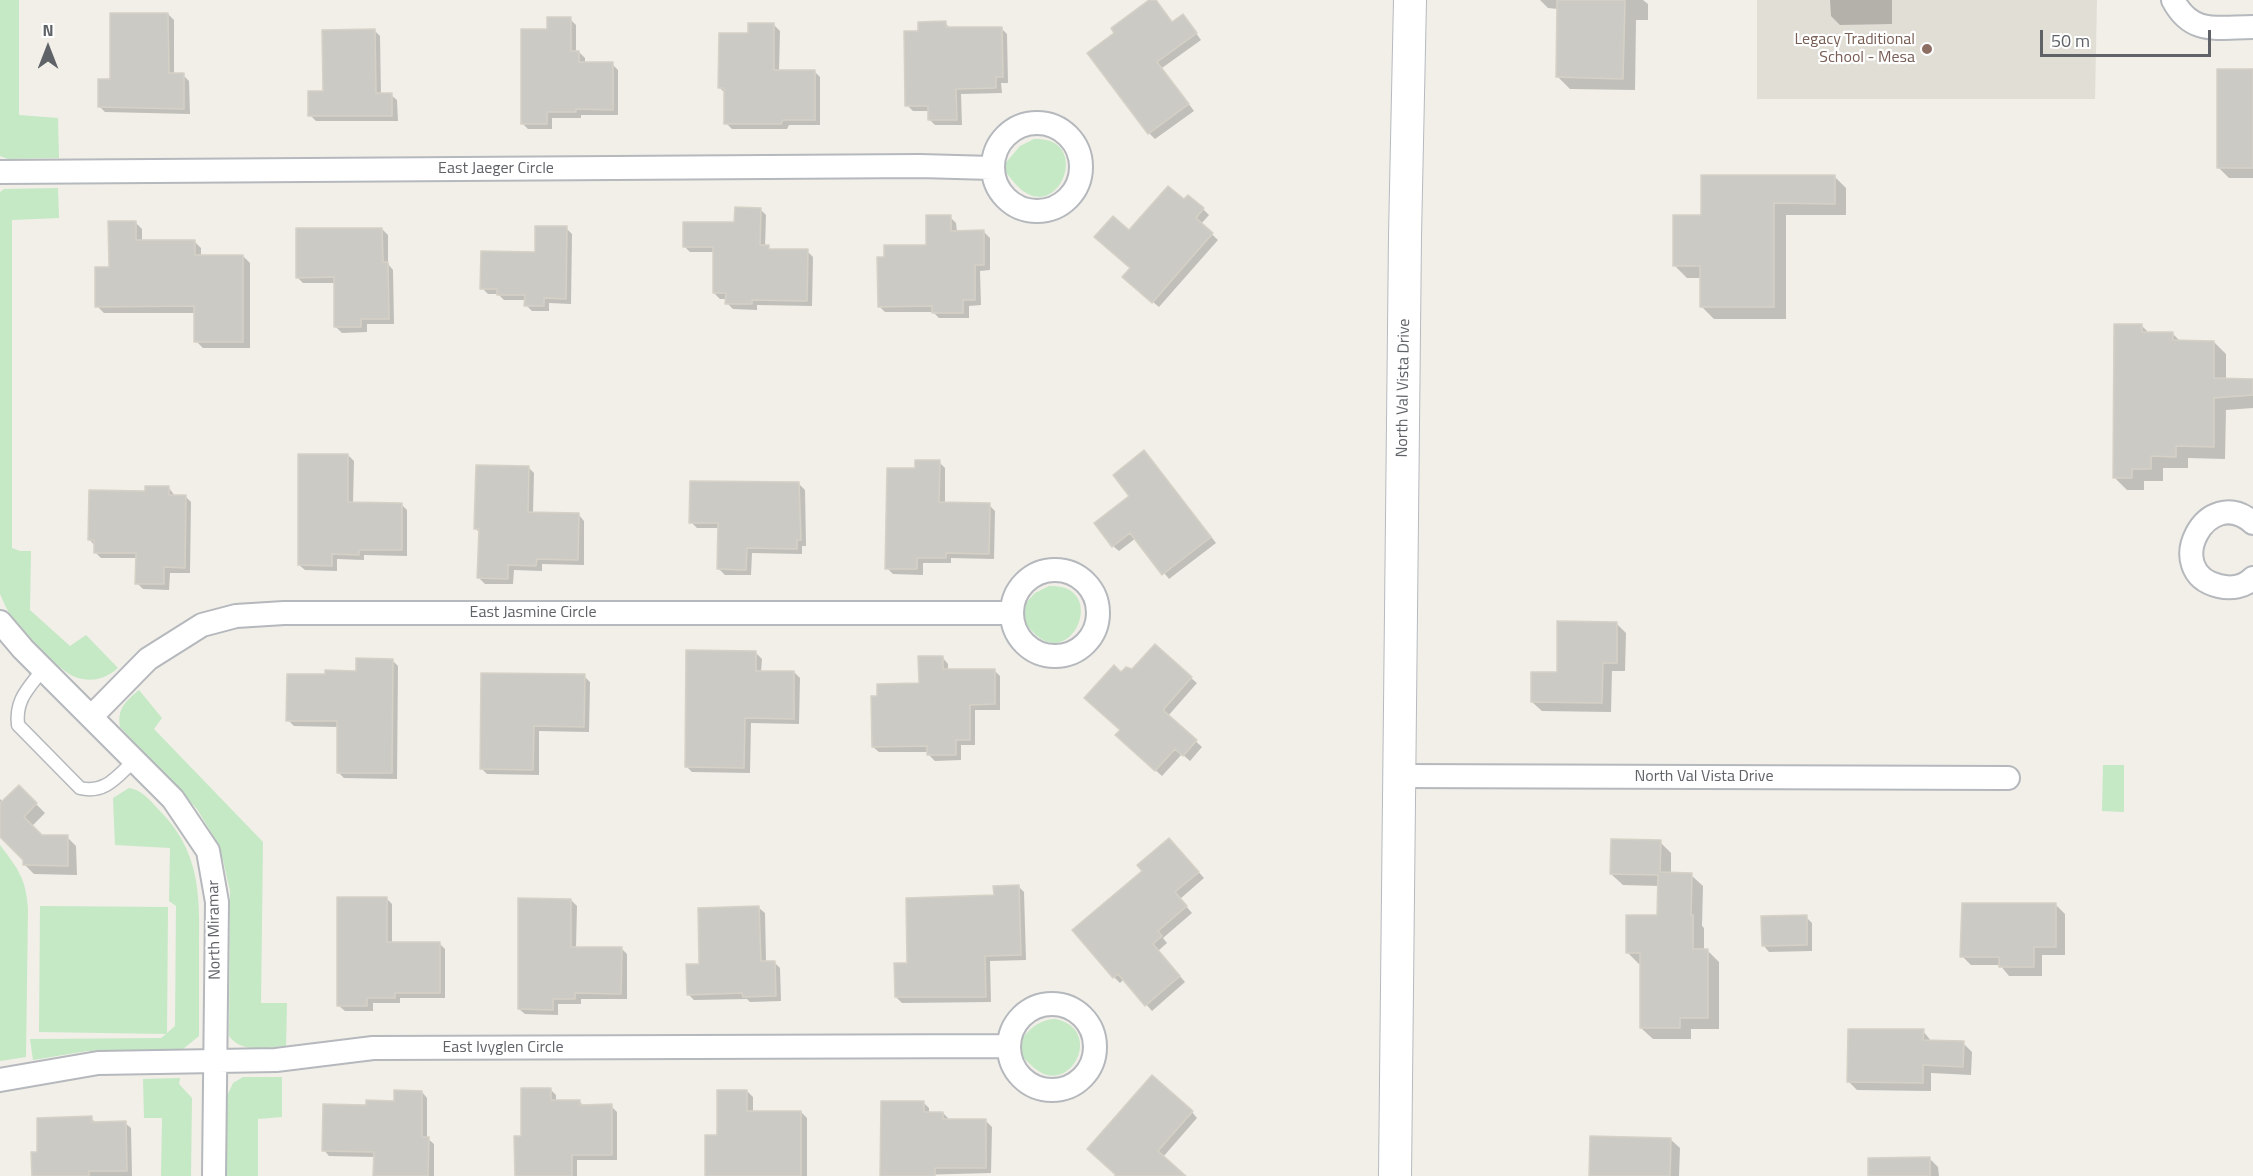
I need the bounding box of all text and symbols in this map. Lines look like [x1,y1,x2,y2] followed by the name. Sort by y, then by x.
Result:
[18,18,78,78] north arrow
[42,18,54,42] text: N
[2043,18,2214,56] scale bar
[2051,27,2090,54] text: 50 m
[1794,30,1915,68] place label: Legacy Traditional School - Mesa
[1920,42,1934,56] marker: Legacy Traditional School - Mesa
[438,159,554,179] street label: East Jaeger Circle
[1393,318,1415,458] street label: North Val Vista Drive
[470,603,596,623] street label: East Jasmine Circle
[1635,767,1773,787] street label: North Val Vista Drive
[205,880,225,980] street label: North Miramar
[442,1038,564,1058] street label: East Ivyglen Circle

